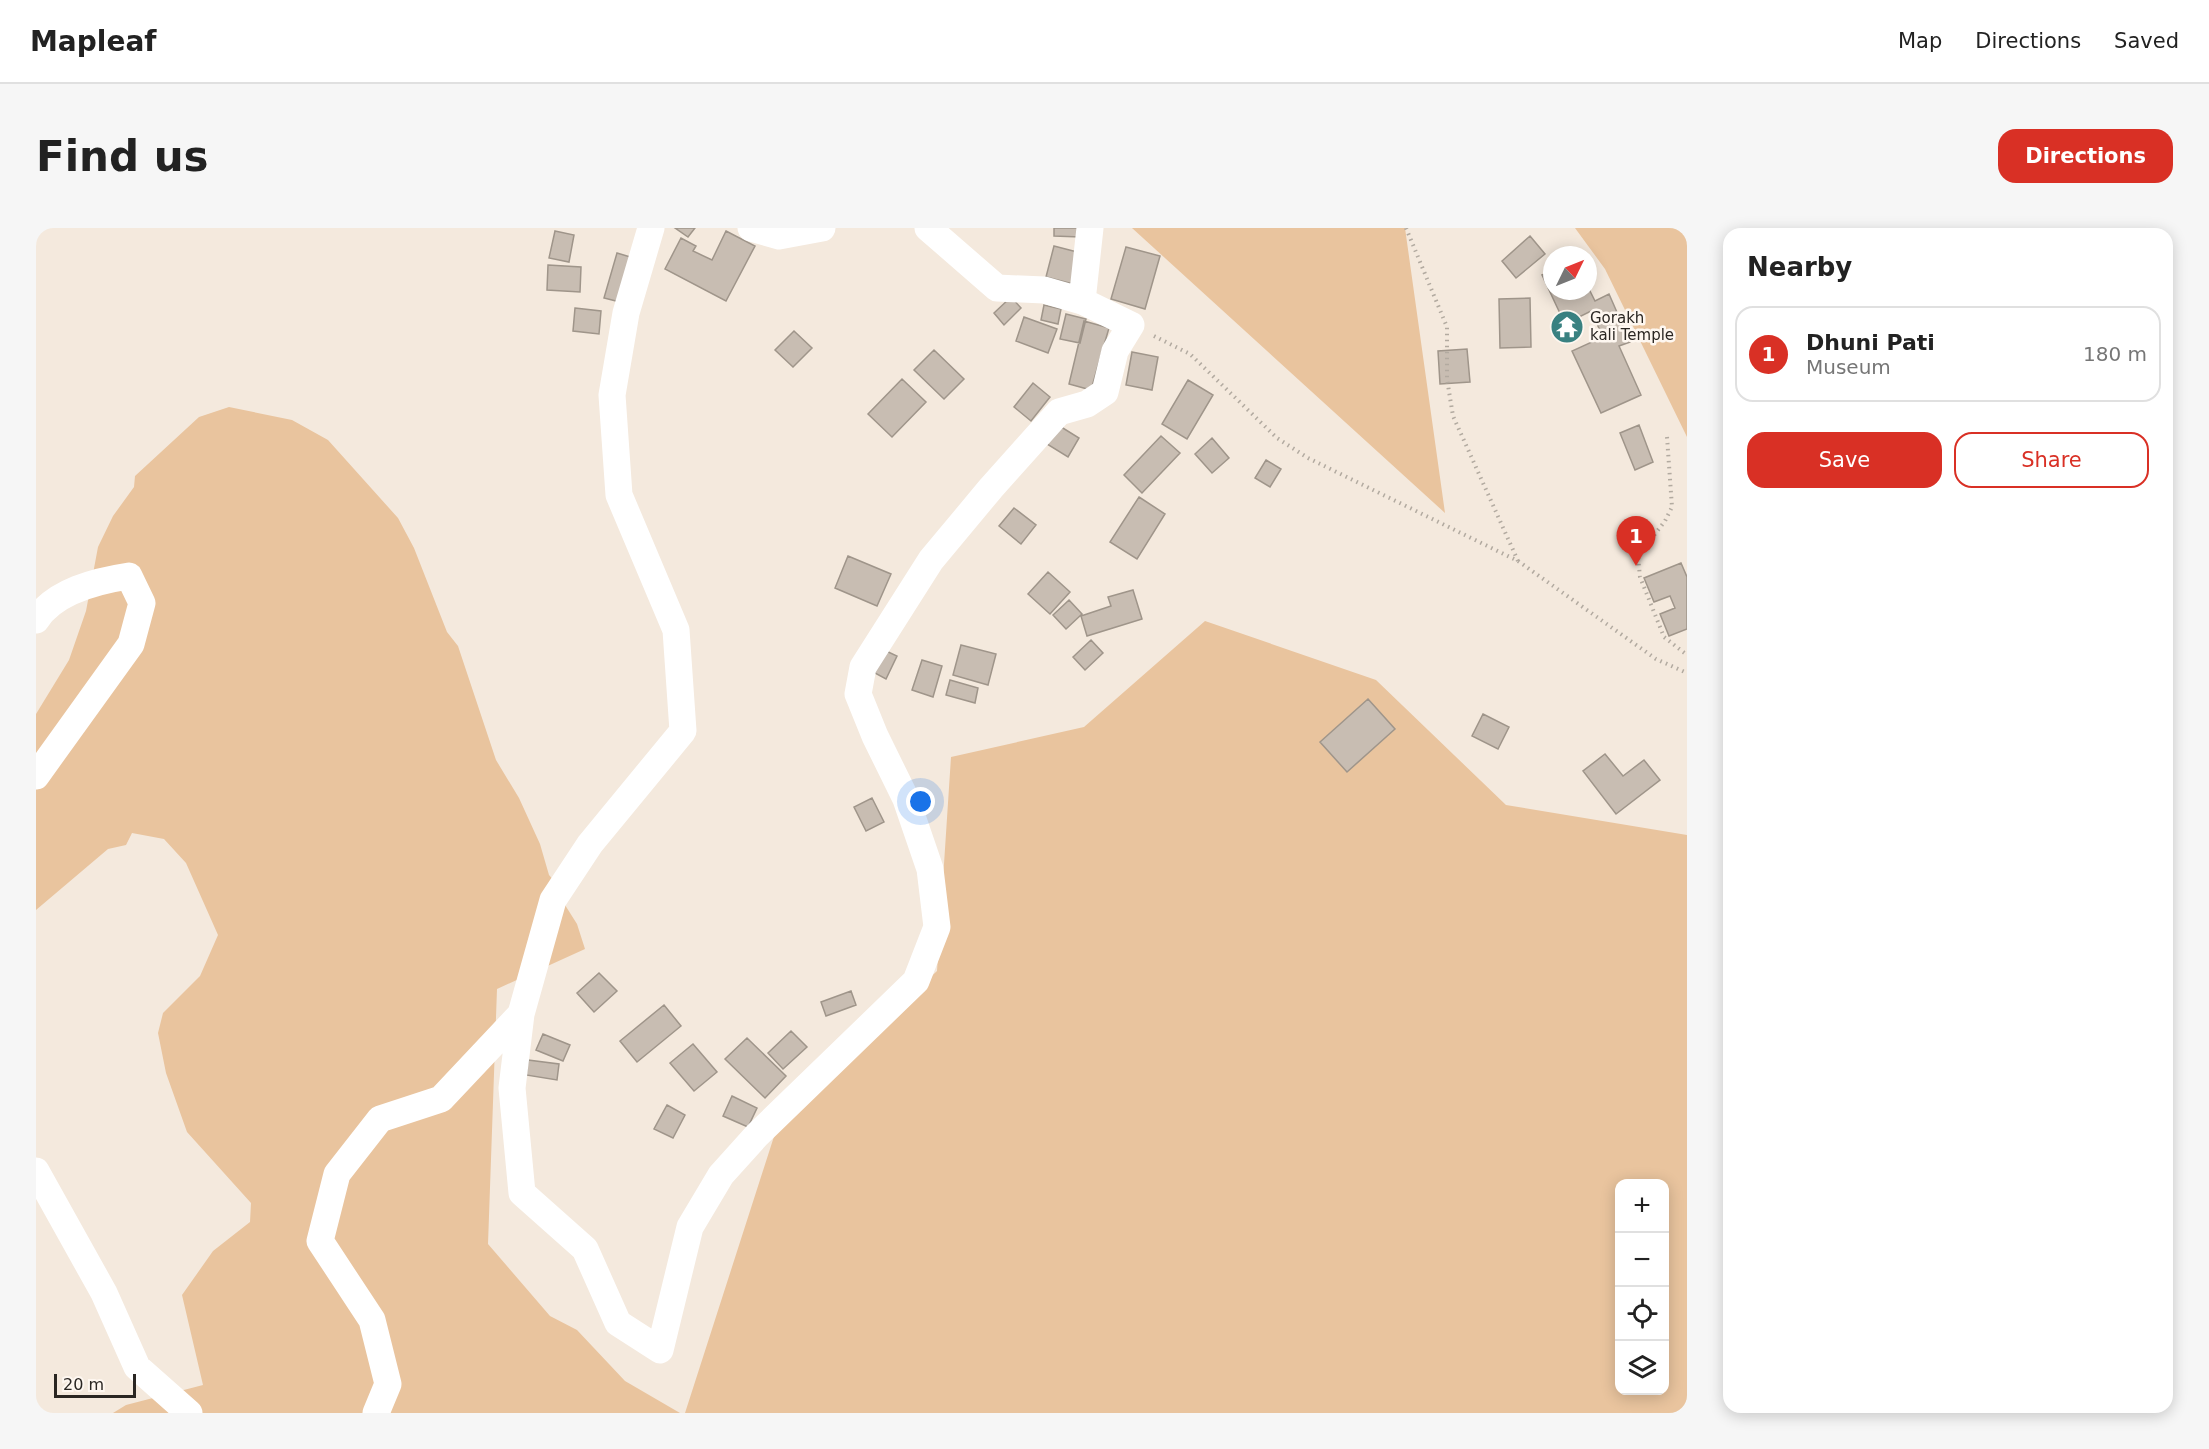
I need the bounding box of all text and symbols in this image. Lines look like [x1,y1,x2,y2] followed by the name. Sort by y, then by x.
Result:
[30,25,156,58] text: Mapleaf
[1898,29,1942,53] text: Map
[1975,29,2081,53] text: Directions
[2114,29,2179,53] text: Saved
[1998,129,2173,183] button: Directions
[36,132,209,181] text: Find us
[1543,246,1597,300] north arrow
[1747,252,1852,282] text: Nearby
[1549,309,1585,345] temple icon: Gorakh kali Temple
[1590,309,1674,344] place label: Gorakh kali Temple
[1806,330,1935,355] text: Dhuni Pati
[1762,342,1775,366] text: 1
[2083,342,2147,366] text: 180 m
[1806,355,1891,379] text: Museum
[1747,432,1942,488] button: Save
[1954,432,2149,488] button: Share
[1616,516,1656,566] pin: 1
[906,787,935,816] your location
[1615,1179,1669,1395] map controls
[1615,1179,1669,1233] button: +
[1615,1233,1669,1287] button: −
[1615,1287,1669,1341] button: locate
[1615,1341,1669,1395] button: layers
[54,1371,136,1398] scale bar
[63,1375,104,1394] text: 20 m

